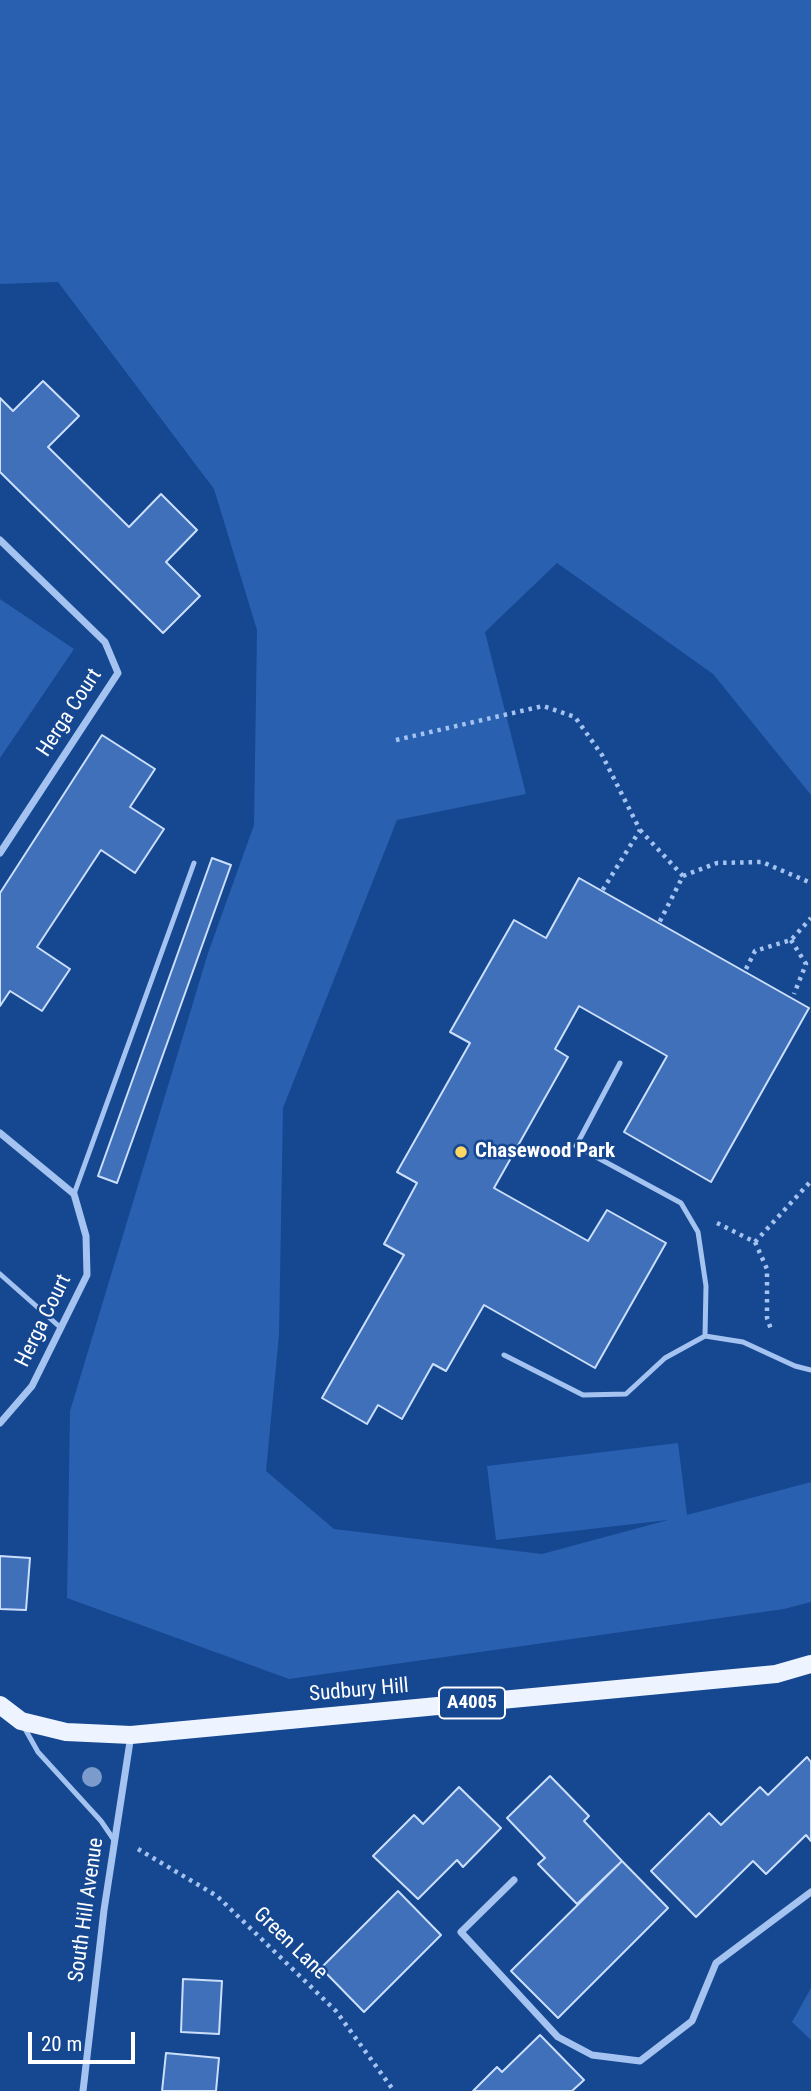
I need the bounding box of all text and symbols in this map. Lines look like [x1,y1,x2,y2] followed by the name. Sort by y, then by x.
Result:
[32,664,108,762] street label: Herga Court
[475,1139,615,1165] place label: Chasewood Park
[453,1144,469,1160] marker: Chasewood Park
[11,1271,77,1371] street label: Herga Court
[308,1674,410,1708] street label: Sudbury Hill
[439,1688,505,1718] road number: A4005
[64,1836,110,1984] street label: South Hill Avenue
[248,1903,332,1985] street label: Green Lane
[32,2018,138,2062] scale bar
[41,2032,82,2056] text: 20 m

